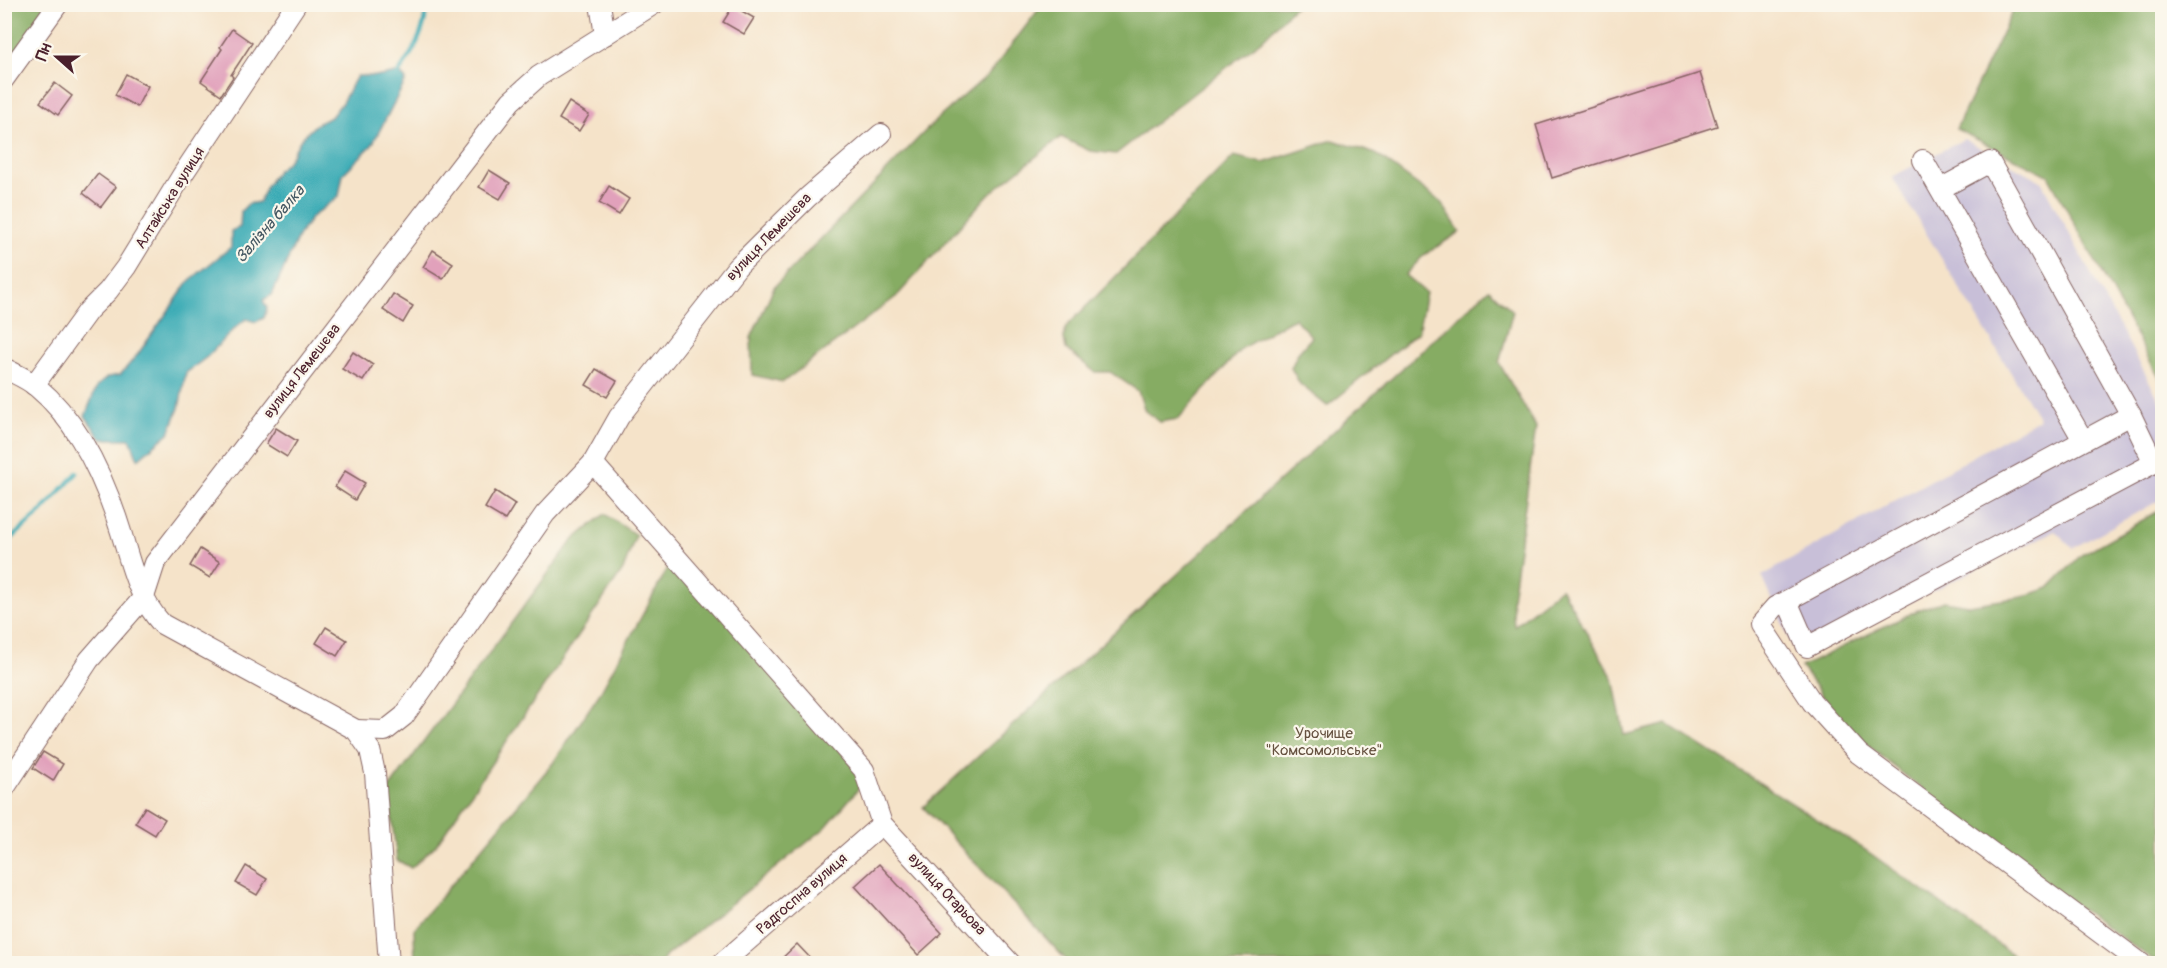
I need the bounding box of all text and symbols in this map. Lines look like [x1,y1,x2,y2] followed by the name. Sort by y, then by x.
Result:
[27,27,87,87] north arrow
[31,40,56,64] text: Пн
[131,144,209,252] street label: Алтайська вулиця
[231,180,310,267] water label: Залізна балка
[722,189,816,285] street label: вулиця Лемешєва
[259,320,345,422] street label: вулиця Лемешєва
[1266,724,1382,760] park label: Урочище "Комсомольське"
[753,849,851,939] street label: Радгоспна вулиця
[904,849,990,939] street label: вулиця Огарьова

